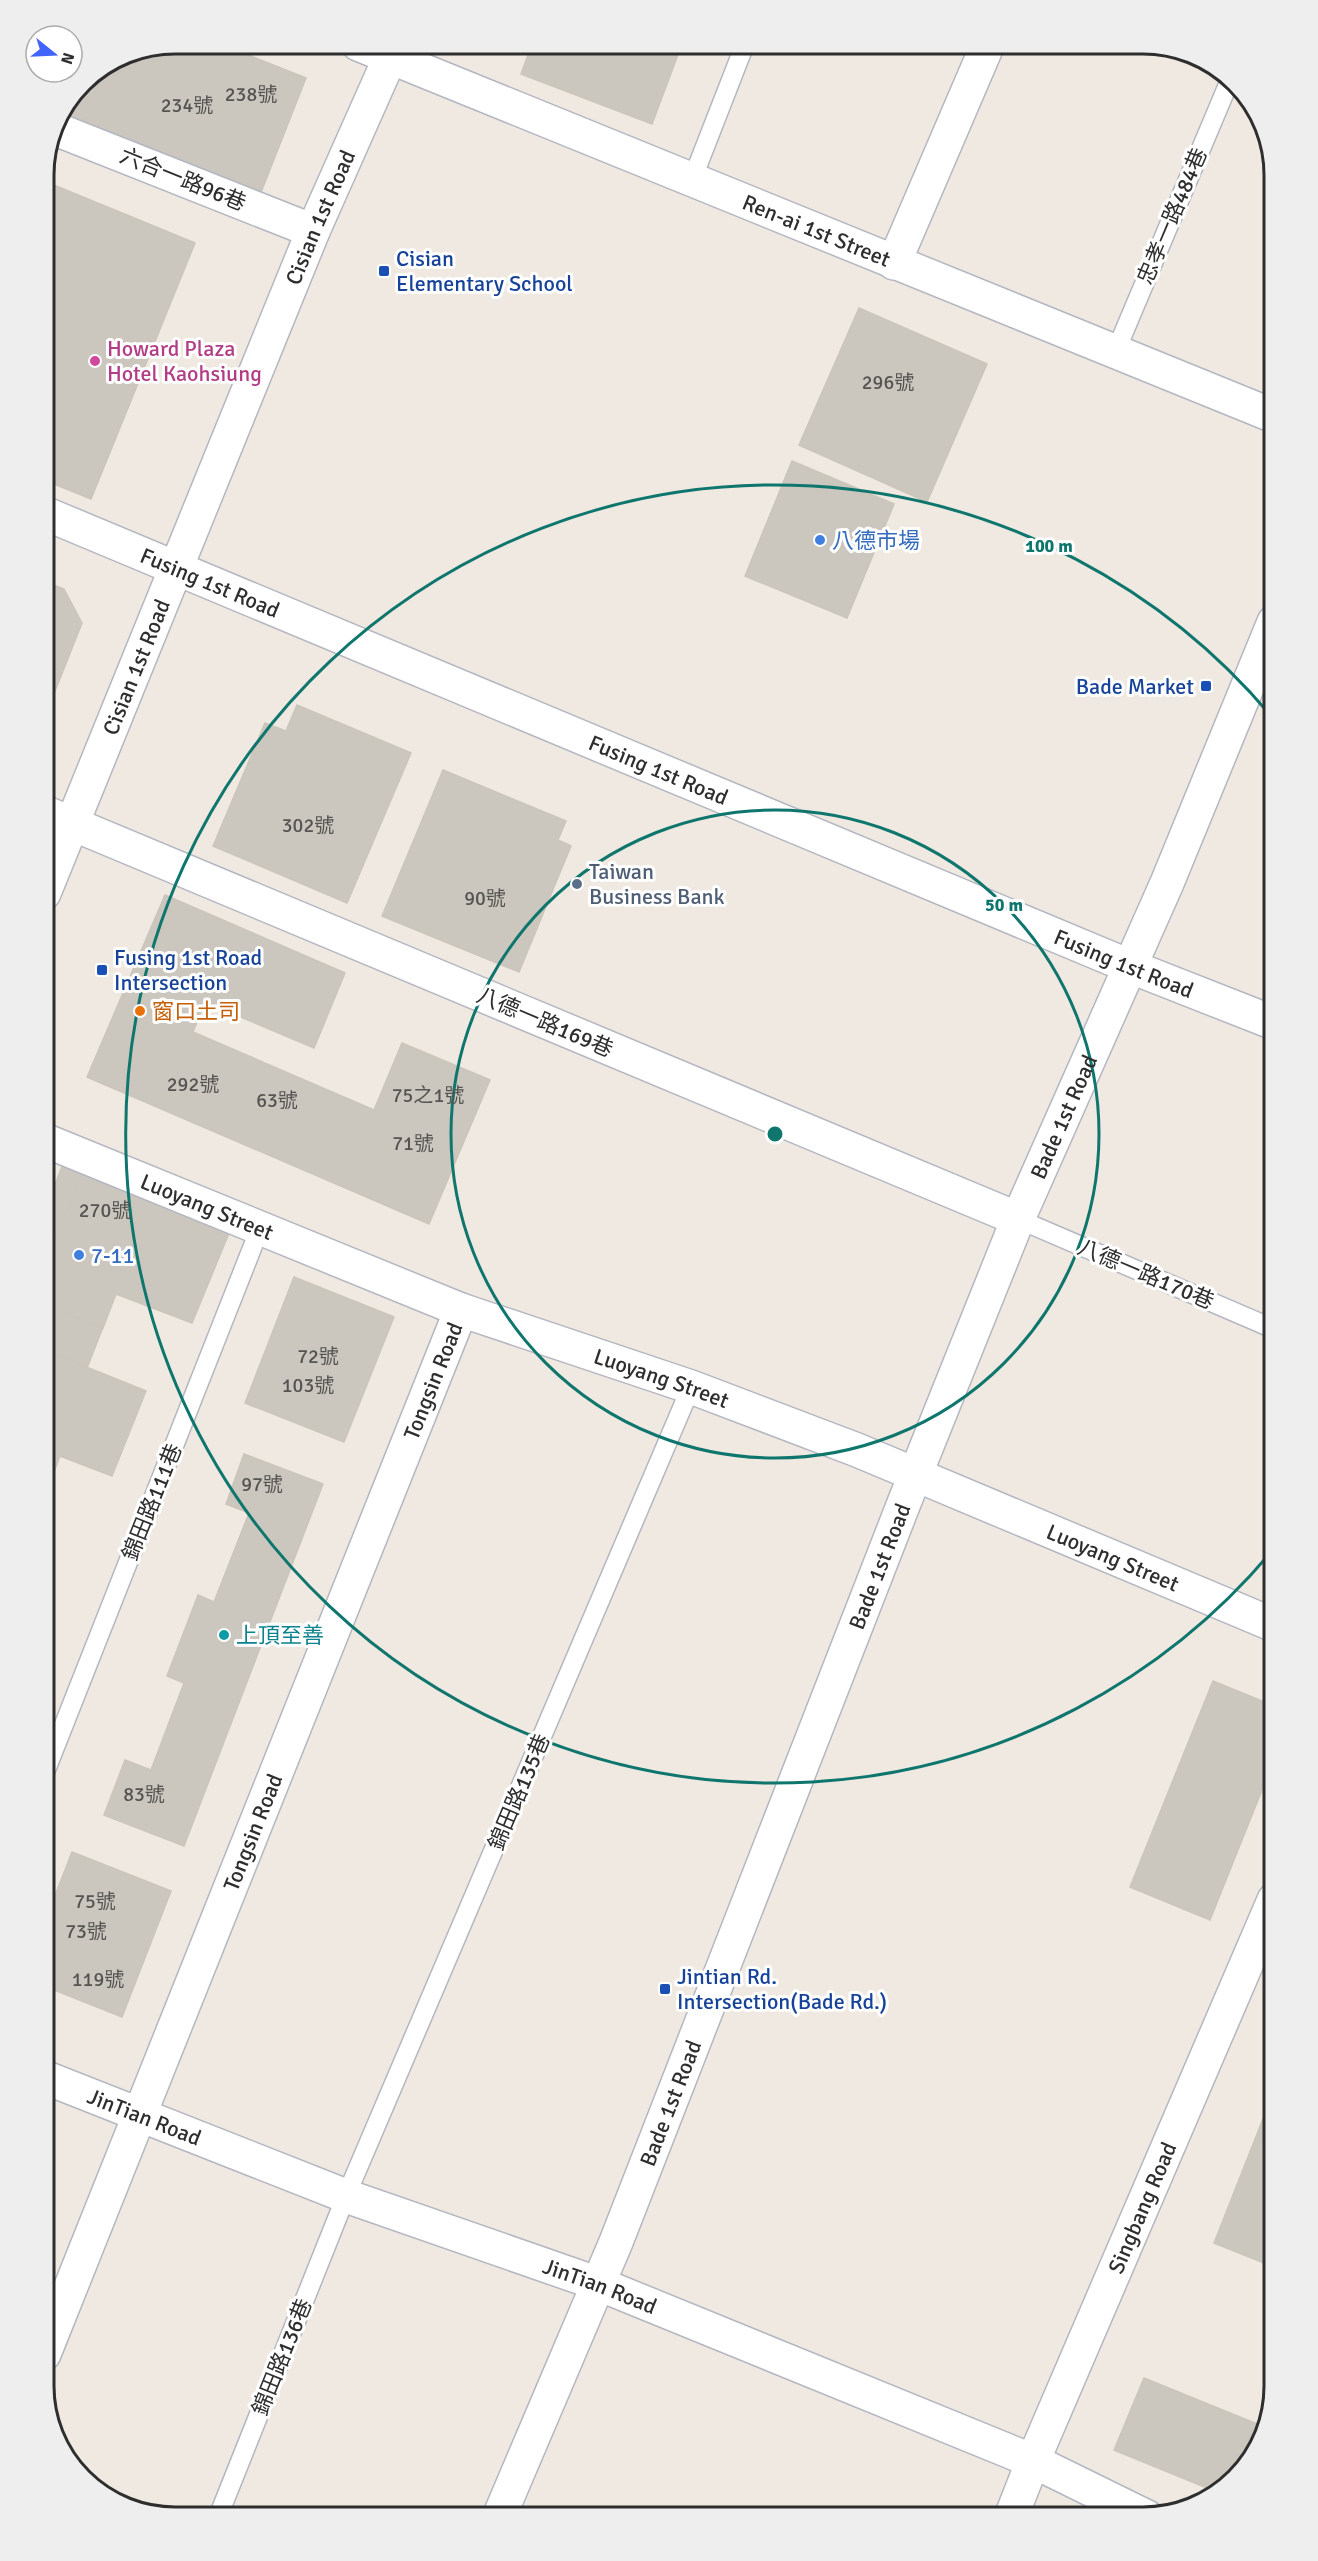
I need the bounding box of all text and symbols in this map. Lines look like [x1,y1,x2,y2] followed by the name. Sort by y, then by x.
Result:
[24,24,84,84] north arrow
[56,50,79,67] text: N
[225,82,277,107] house number: 238號
[161,93,213,118] house number: 234號
[116,141,250,217] street label: 六合一路96巷
[1131,144,1213,288] street label: 忠孝一路484巷
[279,146,361,289] street label: Cisian 1st Road
[739,188,895,272] street label: Ren-ai 1st Street
[396,245,573,297] place label: Cisian Elementary School
[377,264,391,278] marker: Cisian Elementary School
[107,335,262,387] place label: Howard Plaza Hotel Kaohsiung
[88,354,102,368] marker: Howard Plaza Hotel Kaohsiung
[862,370,914,395] house number: 296號
[832,527,920,554] place label: 八德市場
[813,533,827,547] marker: 八德市場
[1025,535,1073,557] text: 100 m
[136,541,284,623] street label: Fusing 1st Road
[96,595,175,739] street label: Cisian 1st Road
[1076,673,1194,700] place label: Bade Market
[1199,679,1213,693] marker: Bade Market
[585,729,732,811] street label: Fusing 1st Road
[282,813,334,838] house number: 302號
[589,858,725,910] place label: Taiwan Business Bank
[570,877,584,891] marker: Taiwan Business Bank
[464,886,506,911] house number: 90號
[985,894,1023,916] text: 50 m
[1050,923,1198,1004] street label: Fusing 1st Road
[114,944,262,996] place label: Fusing 1st Road Intersection
[95,963,109,977] marker: Fusing 1st Road Intersection
[473,981,617,1063] street label: 八德一路169巷
[152,998,240,1025] place label: 窗口土司
[133,1004,147,1018] marker: 窗口土司
[1024,1050,1103,1183] street label: Bade 1st Road
[167,1072,219,1097] house number: 292號
[392,1083,464,1108] house number: 75之1號
[256,1088,298,1113] house number: 63號
[765,1124,785,1144] centre of rings
[392,1131,434,1156] house number: 71號
[137,1167,278,1246] street label: Luoyang Street
[79,1198,131,1223] house number: 270號
[1074,1233,1218,1315] street label: 八德一路170巷
[91,1242,134,1269] place label: 7-11
[72,1248,86,1262] marker: 7-11
[397,1318,468,1443] street label: Tongsin Road
[591,1342,733,1414] street label: Luoyang Street
[297,1344,339,1369] house number: 72號
[282,1373,334,1398] house number: 103號
[116,1440,188,1564] street label: 錦田路111巷
[241,1472,283,1497] house number: 97號
[843,1499,916,1633] street label: Bade 1st Road
[1043,1518,1183,1597] street label: Luoyang Street
[236,1622,324,1649] place label: 上頂至善
[217,1628,231,1642] marker: 上頂至善
[482,1730,556,1854] street label: 錦田路135巷
[217,1770,288,1895] street label: Tongsin Road
[123,1782,165,1807] house number: 83號
[74,1889,116,1914] house number: 75號
[65,1919,107,1944] house number: 73號
[677,1963,887,2015] place label: Jintian Rd. Intersection(Bade Rd.)
[72,1967,124,1992] house number: 119號
[658,1982,672,1996] marker: Jintian Rd. Intersection(Bade Rd.)
[633,2036,707,2170] street label: Bade 1st Road
[84,2082,205,2151] street label: JinTian Road
[1102,2138,1182,2277] street label: Singbang Road
[539,2252,661,2320] street label: JinTian Road
[246,2295,318,2419] street label: 錦田路136巷

